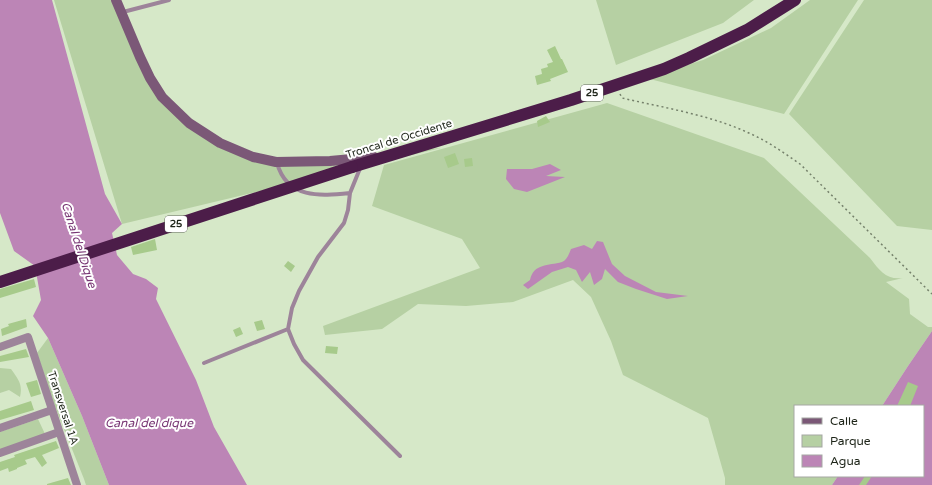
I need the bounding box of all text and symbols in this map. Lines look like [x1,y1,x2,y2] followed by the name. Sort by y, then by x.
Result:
[581,85,603,101] road number: 25
[344,117,454,161] street label: Troncal de Occidente
[59,200,100,291] water label: Canal del Dique
[165,216,187,232] road number: 25
[45,369,81,447] street label: Transversal 1A
[794,405,924,477] legend
[830,414,858,428] text: Calle
[105,416,194,430] water label: Canal del dique
[830,434,871,448] text: Parque
[830,454,860,468] text: Agua

